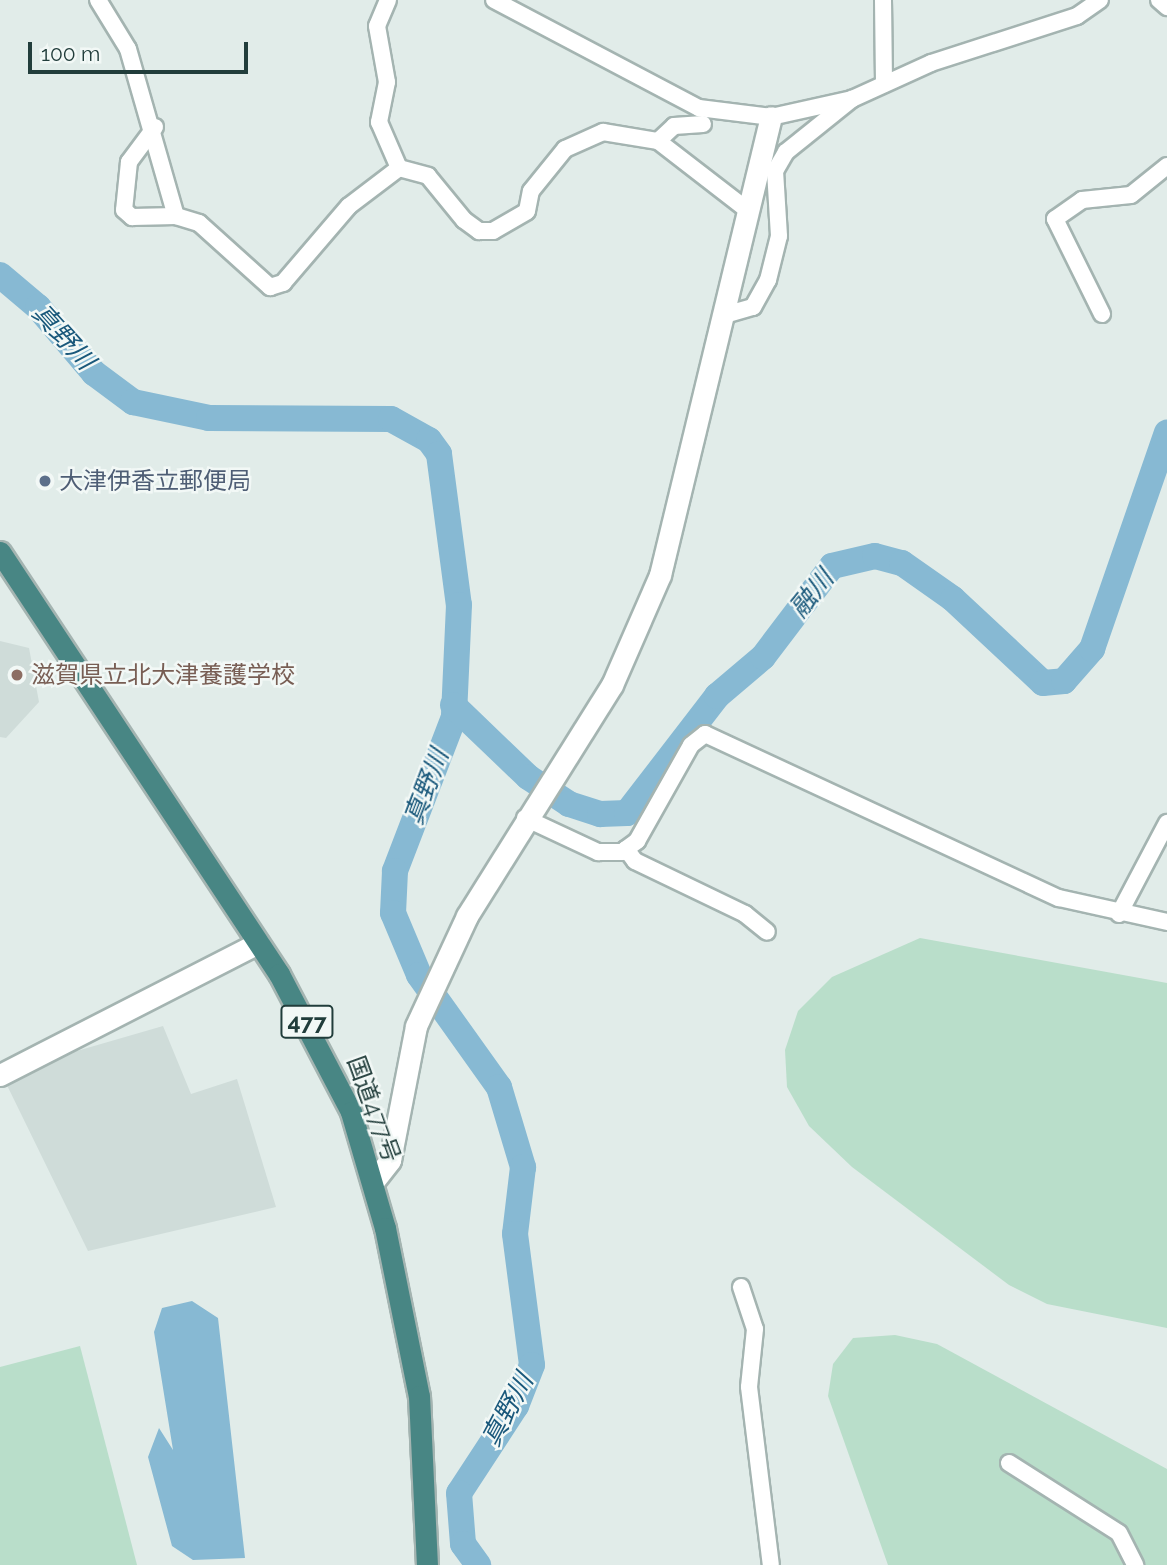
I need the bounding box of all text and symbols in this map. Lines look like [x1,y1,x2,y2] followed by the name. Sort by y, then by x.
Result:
[32,28,252,72] scale bar
[41,41,100,66] text: 100 m
[25,298,101,376] water label: 真野川
[59,467,251,495] place label: 大津伊香立郵便局
[37,473,53,489] marker: 大津伊香立郵便局
[784,564,840,624] water label: 融川
[31,661,295,689] place label: 滋賀県立北大津養護学校
[9,667,25,683] marker: 滋賀県立北大津養護学校
[398,745,456,829] water label: 真野川
[279,1002,335,1042] road number: 477
[342,1052,406,1166] street label: 国道477号
[476,1368,540,1452] water label: 真野川

